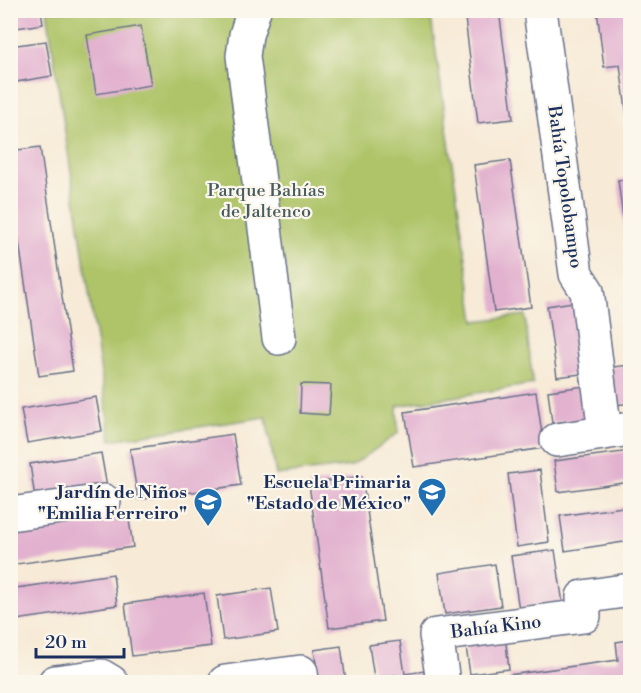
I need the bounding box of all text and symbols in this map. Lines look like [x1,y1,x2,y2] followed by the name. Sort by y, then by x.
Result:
[542,103,588,270] street label: Bahía Topolobampo
[207,179,325,223] park label: Parque Bahías de Jaltenco
[247,471,411,515] place label: Escuela Primaria "Estado de México"
[416,476,448,518] school or university icon: Escuela Primaria "Estado de México"
[38,481,187,525] place label: Jardín de Niños "Emilia Ferreiro"
[192,486,224,528] school or university icon: Jardín de Niños "Emilia Ferreiro"
[448,610,543,644] street label: Bahía Kino
[36,621,124,659] scale bar
[45,631,87,654] text: 20 m

